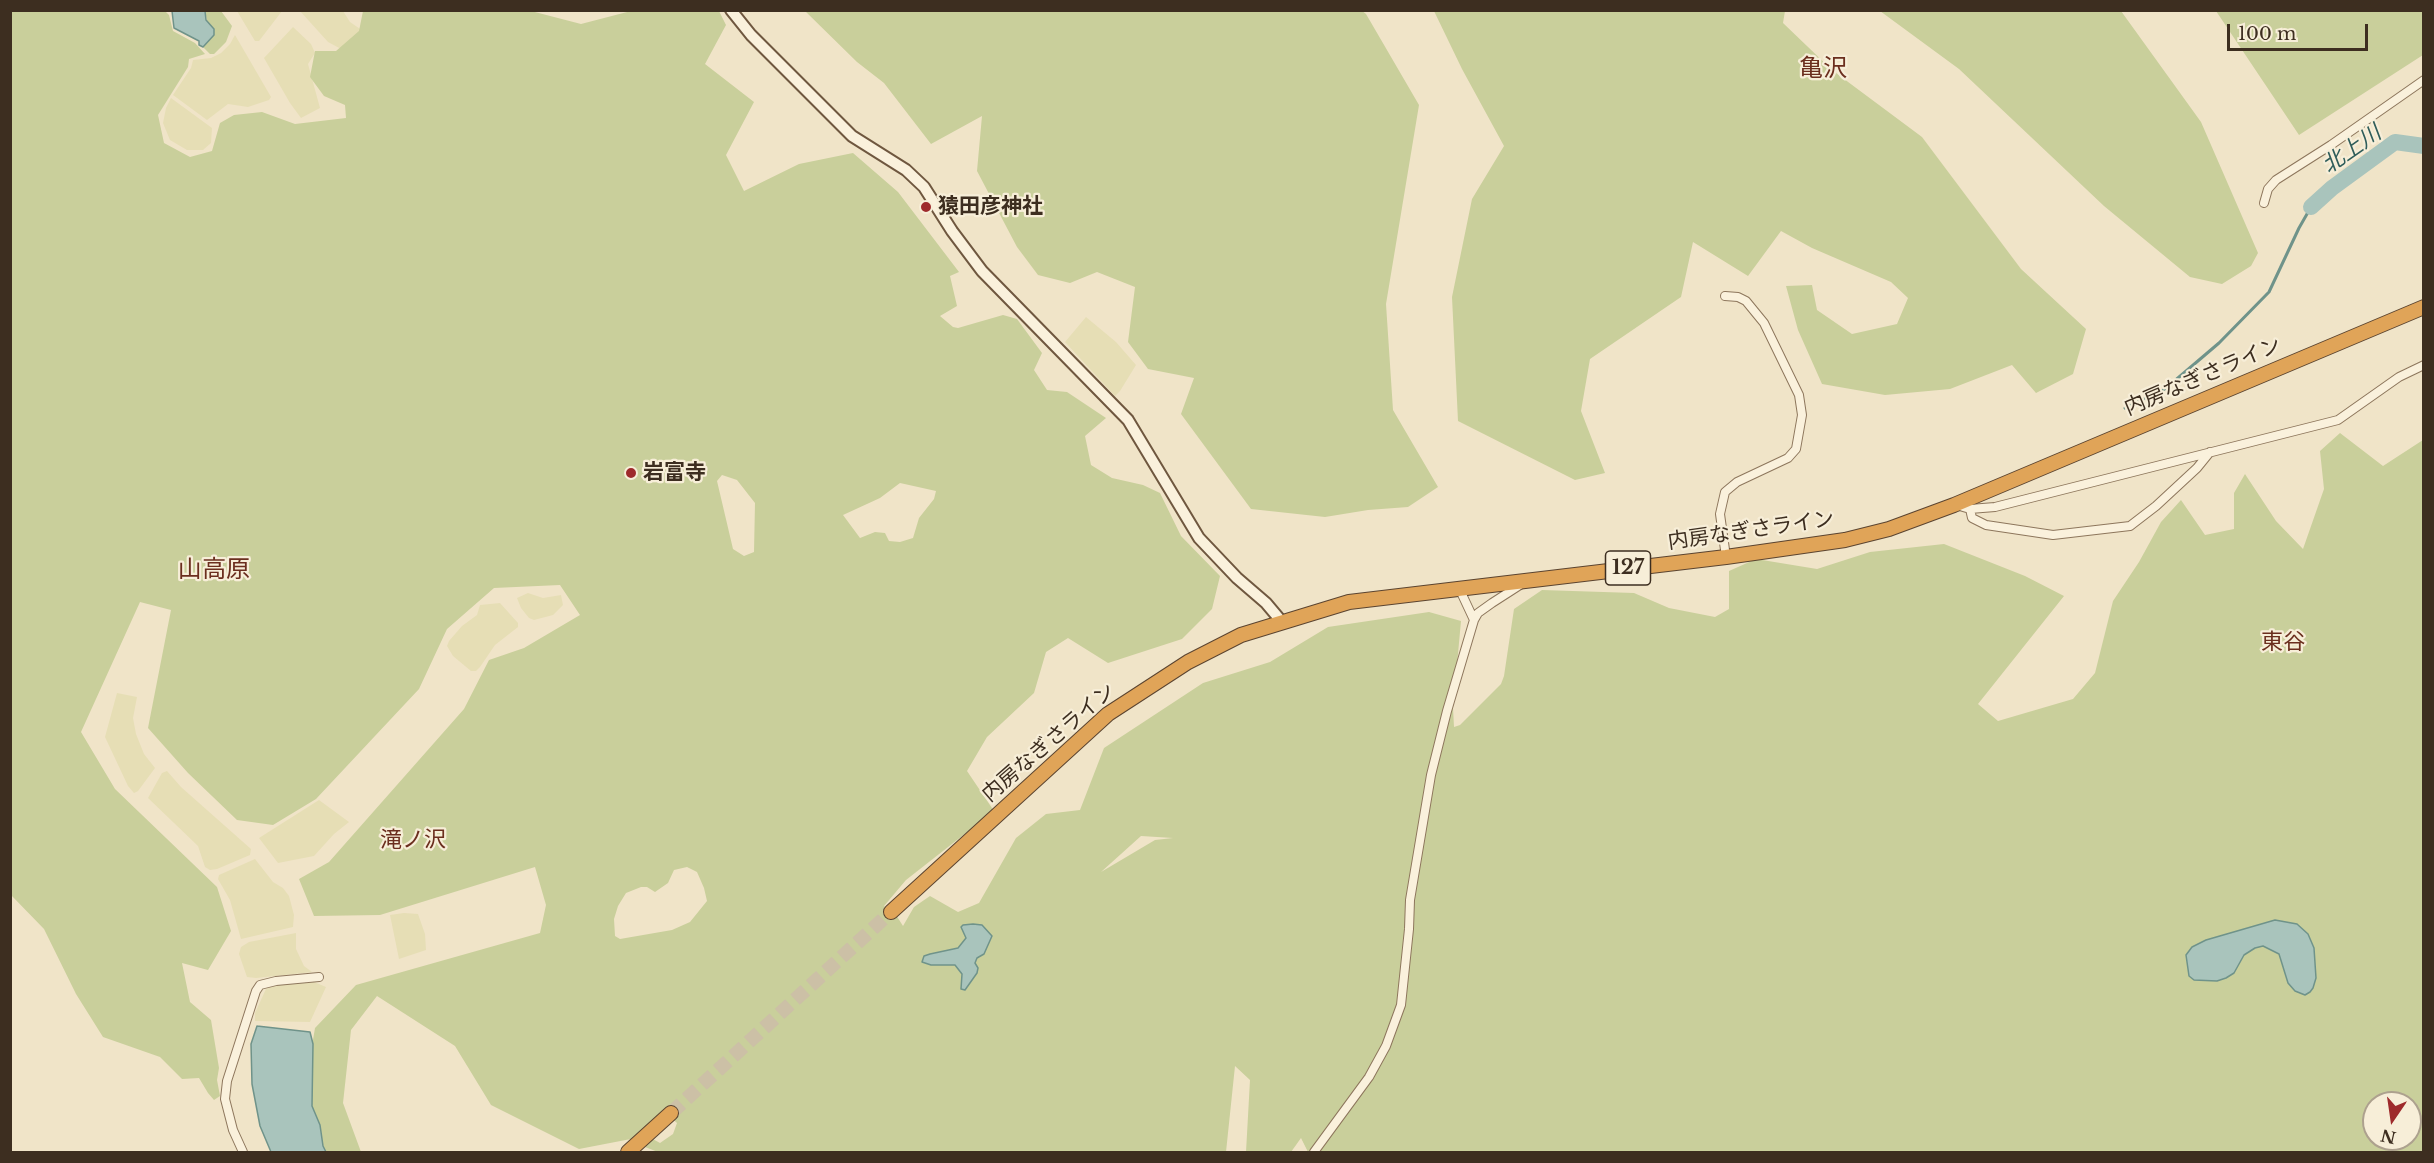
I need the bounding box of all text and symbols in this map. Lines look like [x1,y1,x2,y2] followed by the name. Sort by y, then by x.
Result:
[2230,12,2371,50] scale bar
[2238,23,2296,45] text: 100 m
[1799,55,1847,83] district label: 亀沢
[2317,120,2387,180] water label: 北上川
[938,194,1043,220] place label: 猿田彦神社
[919,200,933,214] marker: 猿田彦神社
[2121,333,2285,421] street label: 内房なぎさライン
[643,460,706,486] place label: 岩富寺
[624,466,638,480] marker: 岩富寺
[1666,507,1836,555] street label: 内房なぎさライン
[1606,551,1650,585] road number: 127
[178,556,250,584] district label: 山高原
[2261,630,2305,656] district label: 東谷
[977,678,1121,808] street label: 内房なぎさライン
[380,828,446,854] district label: 滝ノ沢
[2362,1091,2422,1151] north arrow
[2379,1125,2398,1148] text: N

